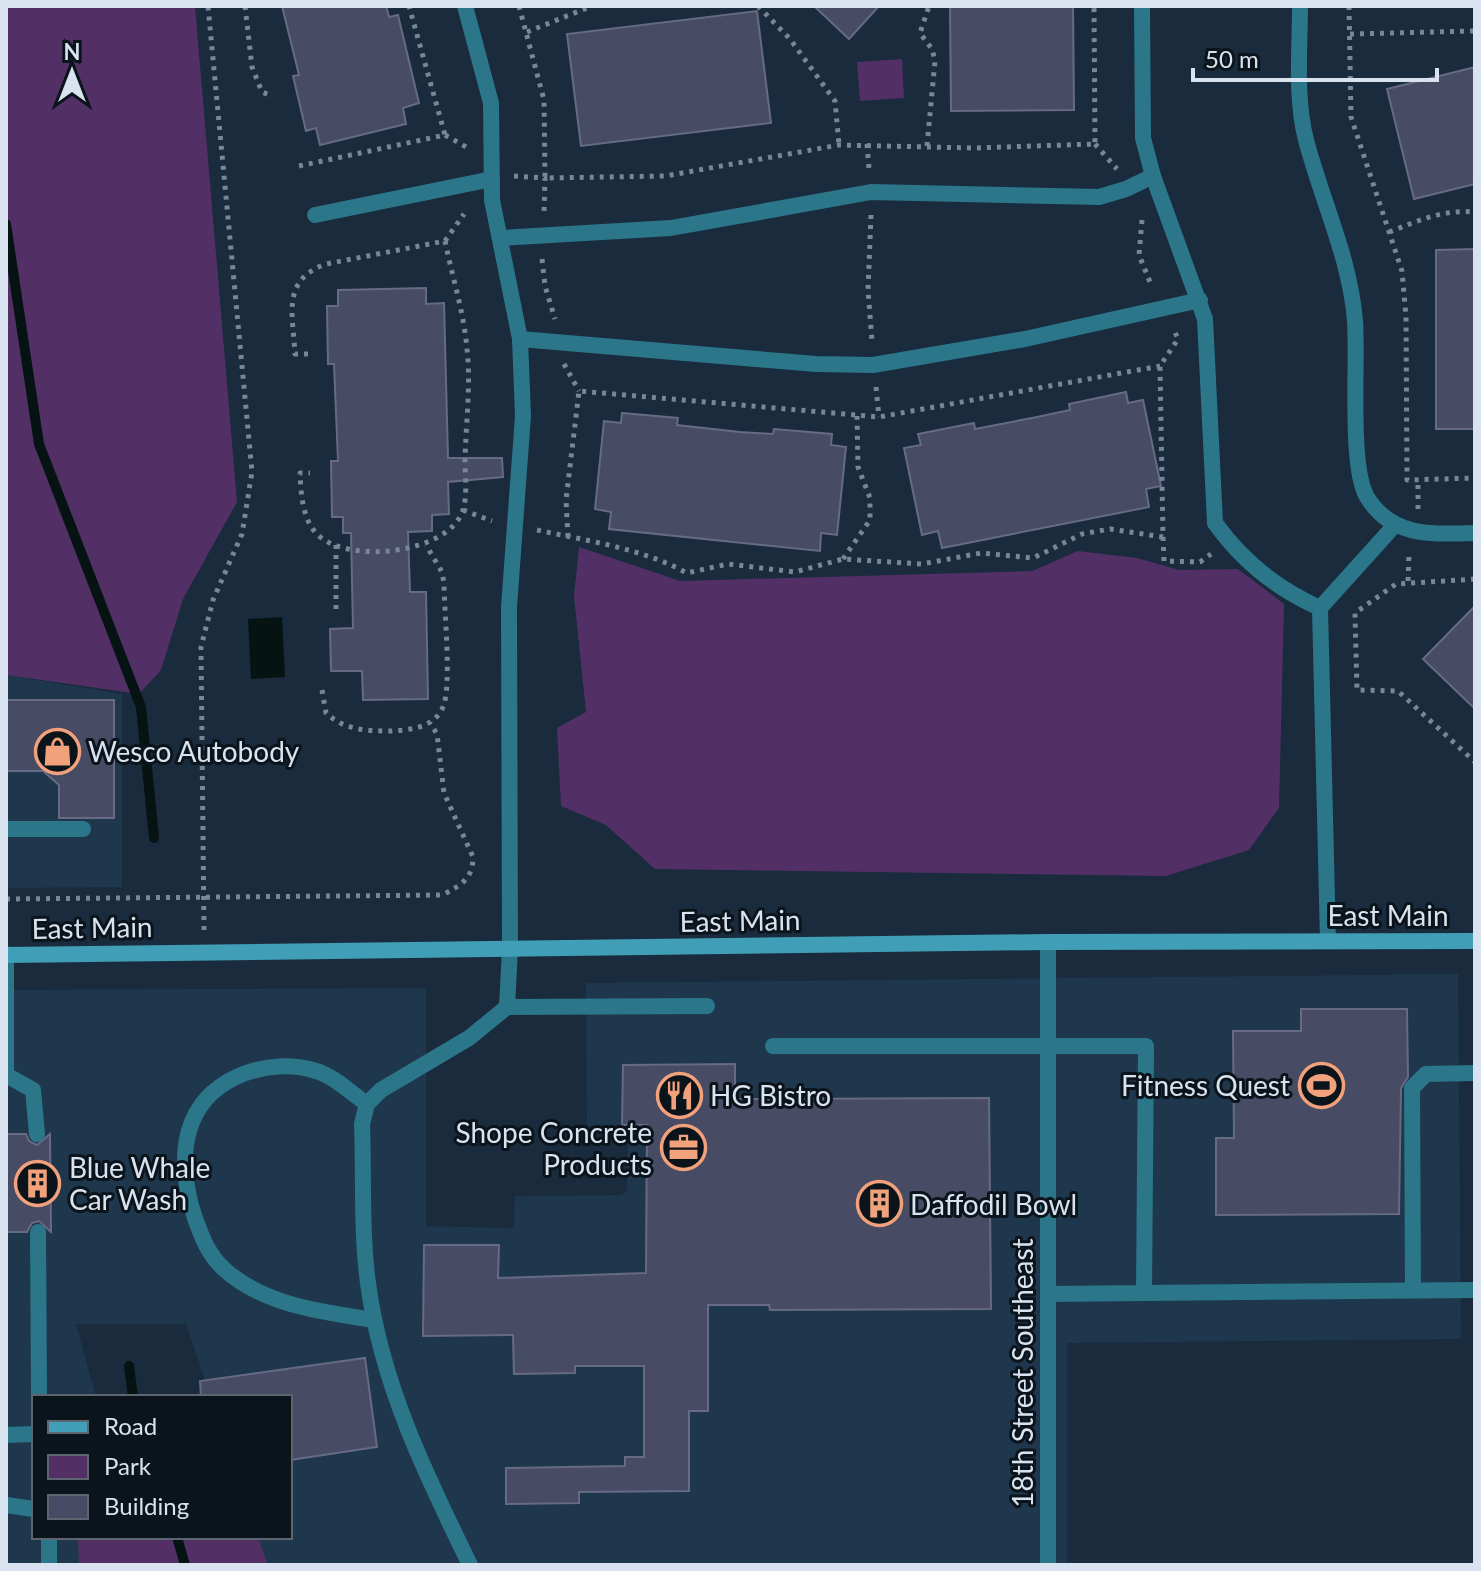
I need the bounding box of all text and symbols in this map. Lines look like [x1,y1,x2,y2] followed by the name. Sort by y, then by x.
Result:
[32,32,112,112] north arrow
[1193,32,1437,82] scale bar
[64,38,80,65] text: N
[1205,44,1259,73] text: 50 m
[33,727,81,775] shop icon: Wesco Autobody
[88,734,300,768] place label: Wesco Autobody
[1327,898,1449,932] street label: East Main
[679,902,801,938] street label: East Main
[31,909,153,945] street label: East Main
[1297,1061,1345,1109] sports icon: Fitness Quest
[1121,1068,1290,1102] place label: Fitness Quest
[655,1071,703,1119] restaurant icon: HG Bistro
[710,1078,831,1112] place label: HG Bistro
[456,1115,652,1181] place label: Shope Concrete Products
[659,1124,707,1172] office icon: Shope Concrete Products
[69,1150,210,1216] place label: Blue Whale Car Wash
[14,1159,62,1207] building icon: Blue Whale Car Wash
[855,1180,903,1228] building icon: Daffodil Bowl
[910,1187,1077,1221] place label: Daffodil Bowl
[1005,1238,1039,1508] street label: 18th Street Southeast
[32,1395,292,1539] legend
[104,1411,157,1440] text: Road
[104,1451,152,1480] text: Park
[104,1491,189,1520] text: Building

